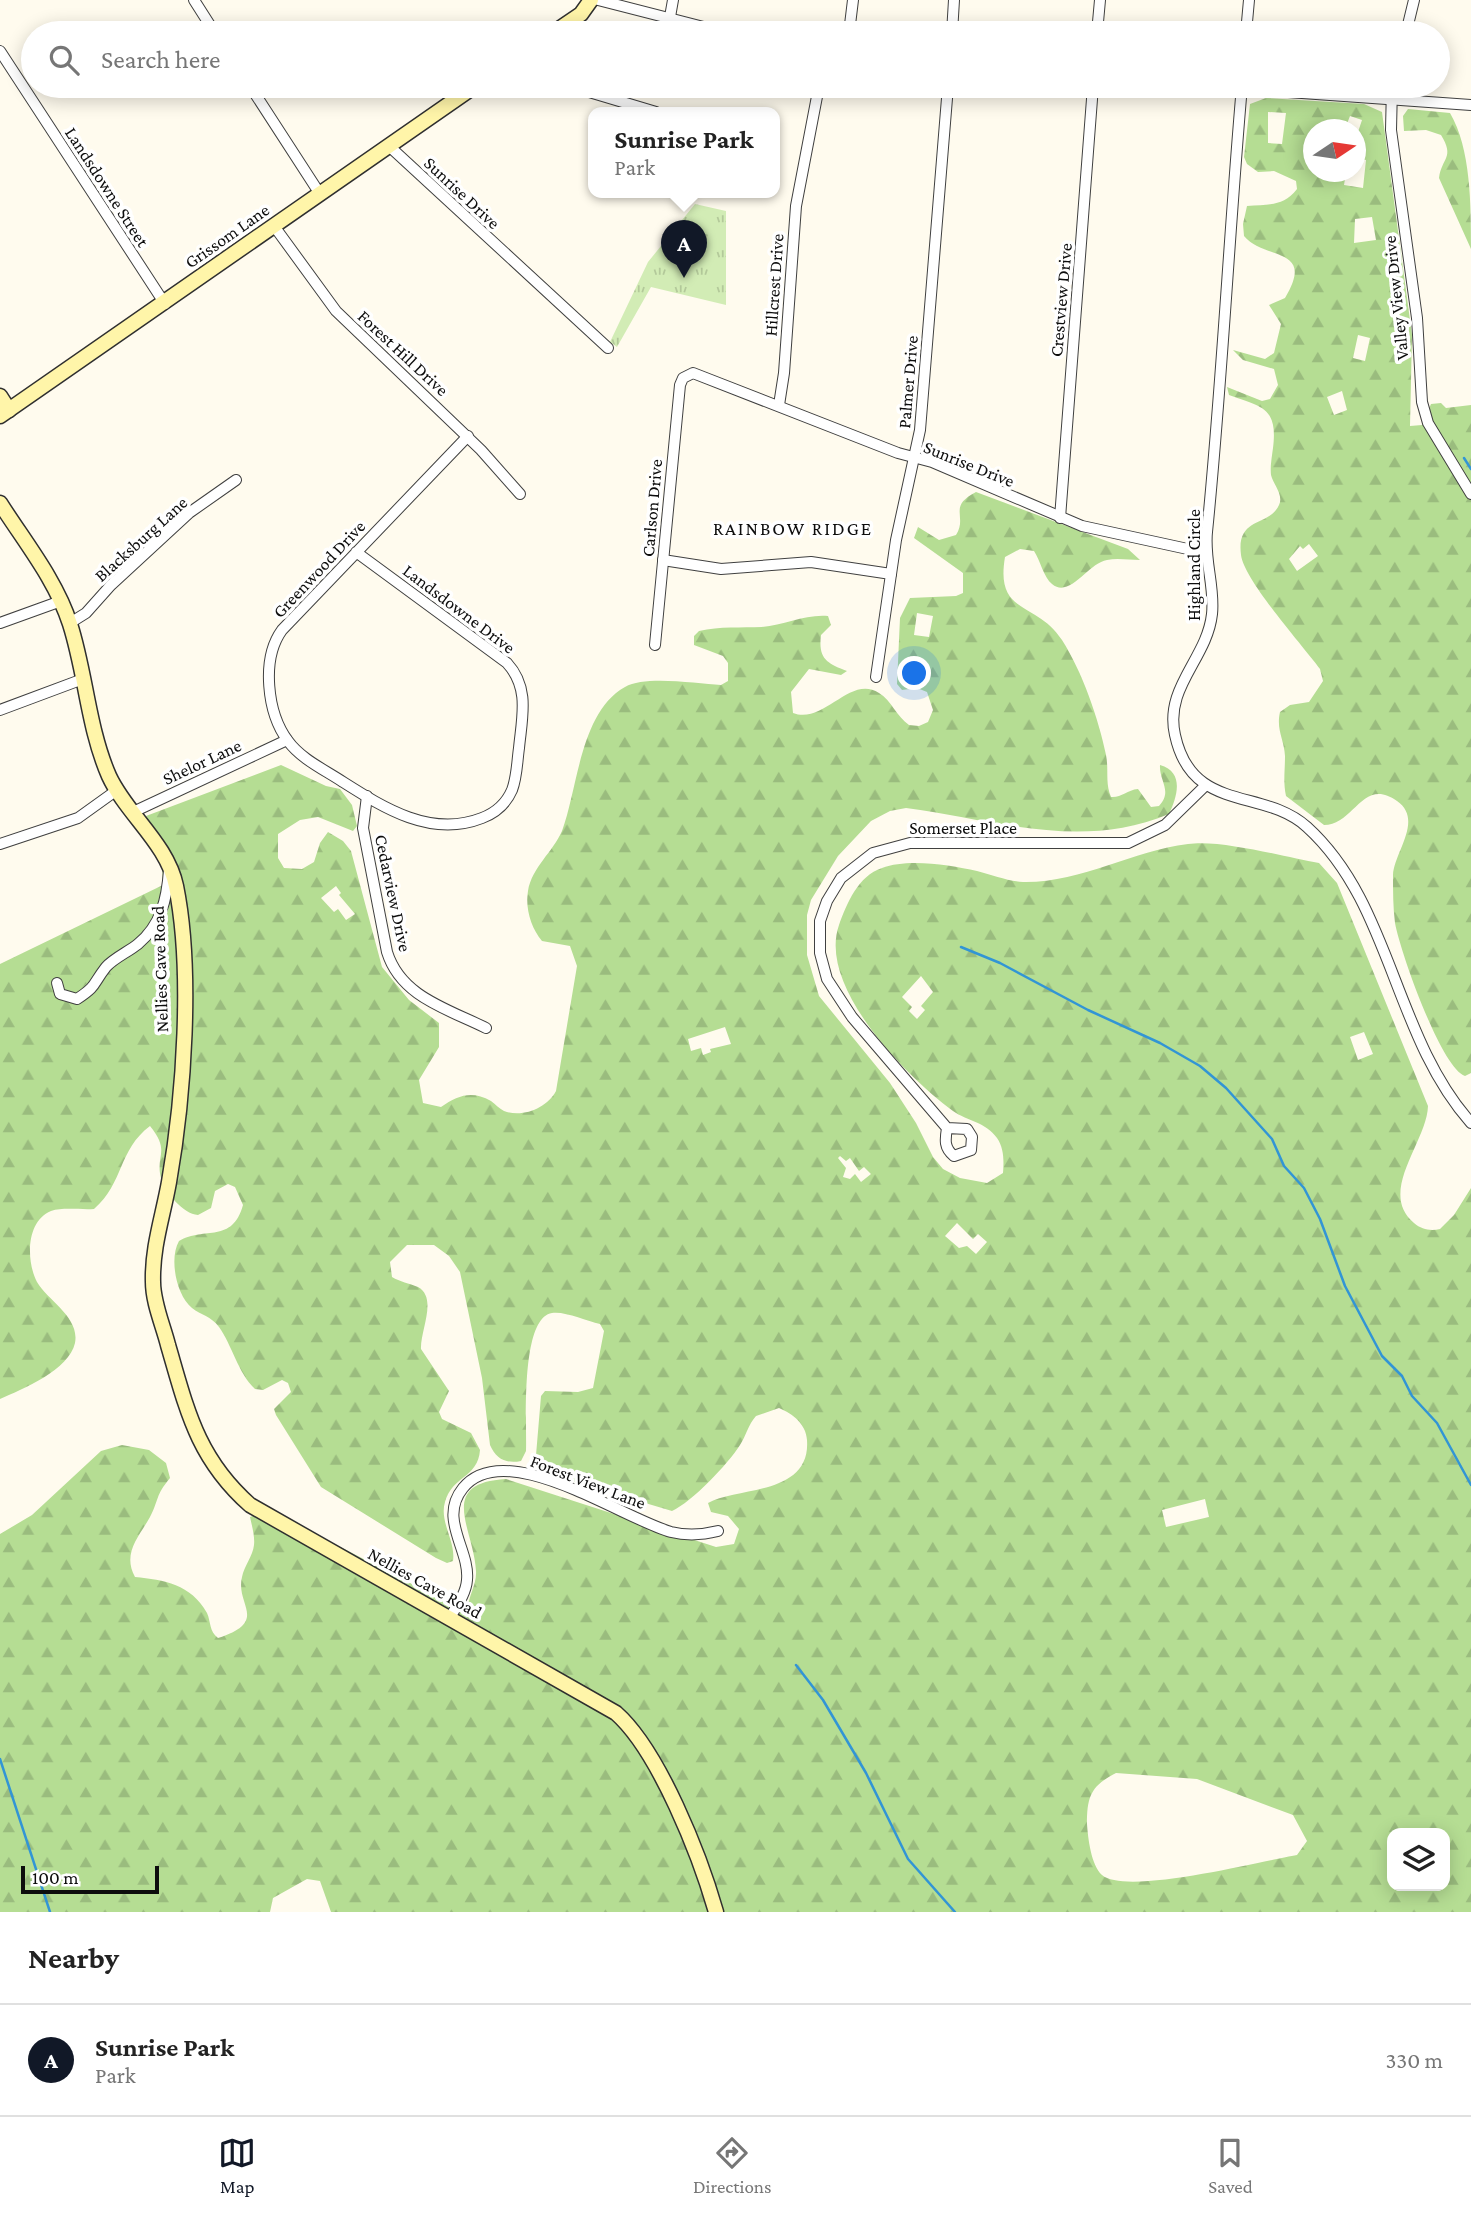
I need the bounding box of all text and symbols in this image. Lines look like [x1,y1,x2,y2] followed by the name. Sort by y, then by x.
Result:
[21,21,1450,98] search box
[45,41,83,79] icon: search
[101,45,220,74] text: Search here
[588,107,780,198] popup
[1303,119,1366,182] north arrow
[61,124,154,251] street label: Landsdowne Street
[614,125,754,154] text: Sunrise Park
[420,153,504,233] street label: Sunrise Drive
[614,154,655,180] text: Park
[181,200,273,272] street label: Grissom Lane
[661,220,707,278] pin: A
[760,233,788,337] street label: Hillcrest Drive
[1380,235,1412,361] street label: Valley View Drive
[1046,242,1076,358] street label: Crestview Drive
[354,306,452,400] street label: Forest Hill Drive
[894,335,922,429] street label: Palmer Drive
[921,437,1017,491] street label: Sunrise Drive
[638,458,666,558] street label: Carlson Drive
[91,492,191,586] street label: Blacksburg Lane
[1184,509,1204,621] street label: Highland Circle
[269,516,369,622] street label: Greenwood Drive
[713,518,873,539] district label: RAINBOW RIDGE
[399,560,519,658] street label: Landsdowne Drive
[897,656,931,690] your location
[160,735,245,789] street label: Shelor Lane
[909,818,1017,838] street label: Somerset Place
[371,833,415,954] street label: Cedarview Drive
[148,905,172,1033] street label: Nellies Cave Road
[528,1451,649,1513] street label: Forest View Lane
[365,1544,486,1623] street label: Nellies Cave Road
[1387,1828,1450,1891] map controls
[1387,1828,1450,1891] button: layers
[21,1863,159,1895] scale bar
[32,1867,79,1888] text: 100 m
[28,1941,119,1974] text: Nearby
[95,2033,234,2062] text: Sunrise Park
[44,2047,58,2073] text: A
[1385,2047,1443,2073] text: 330 m
[95,2062,136,2088] text: Park
[218,2134,256,2197] tab: Map
[693,2134,772,2197] tab: Directions
[1208,2134,1253,2197] tab: Saved

